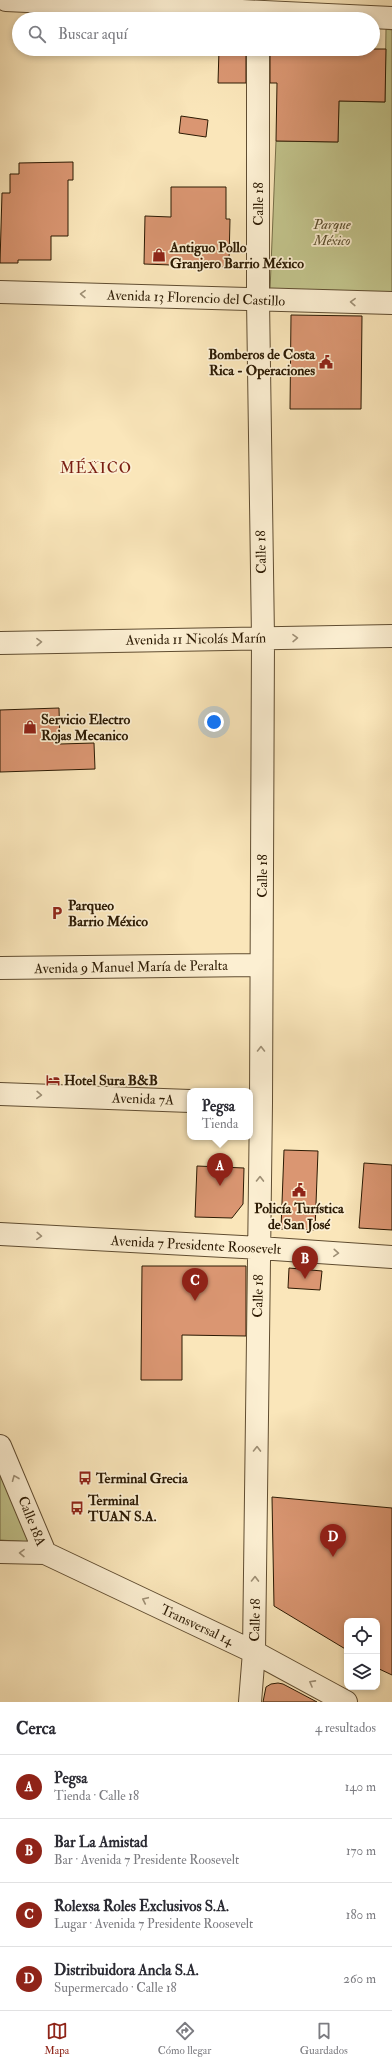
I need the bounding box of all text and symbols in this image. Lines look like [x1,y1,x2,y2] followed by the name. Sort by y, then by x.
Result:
[12,12,380,56] search box
[26,23,48,45] icon: search
[58,25,127,44] text: Buscar aquí
[250,182,267,226] street label: Calle 18
[312,216,351,249] park label: Parque México
[169,239,304,272] place label: Antiguo Pollo Granjero Barrio México
[151,247,167,263] shop icon: Antiguo Pollo Granjero Barrio México
[106,286,286,310] street label: Avenida 13 Florencio del Castillo
[80,290,86,298] one-way arrow
[350,298,356,307] one-way arrow
[208,346,316,380] place label: Bomberos de Costa Rica - Operaciones
[318,354,334,370] public building icon: Bomberos de Costa Rica - Operaciones
[60,457,132,478] district label: MÉXICO
[252,530,270,574] street label: Calle 18
[125,629,266,649] street label: Avenida 11 Nicolás Marín
[292,633,298,642] one-way arrow
[36,638,42,646] one-way arrow
[41,711,130,744] place label: Servicio Electro Rojas Mecanico
[204,712,224,732] your location
[22,719,38,735] shop icon: Servicio Electro Rojas Mecanico
[254,854,271,898] street label: Calle 18
[68,897,148,930] place label: Parqueo Barrio México
[49,905,65,921] parking icon: Parqueo Barrio México
[33,957,228,977] street label: Avenida 9 Manuel María de Peralta
[257,1046,265,1052] one-way arrow
[45,1072,61,1088] hotel icon: Hotel Sura B&B
[64,1072,158,1089] place label: Hotel Sura B&B
[187,1088,253,1140] popup
[111,1089,174,1109] street label: Avenida 7A
[36,1091,42,1100] one-way arrow
[202,1097,235,1116] text: Pegsa
[202,1116,238,1132] text: Tienda
[207,1153,233,1186] pin: A
[256,1176,264,1182] one-way arrow
[291,1182,307,1198] public building icon: Policía Turística de San José
[254,1200,345,1234] place label: Policía Turística de San José
[36,1232,42,1241] one-way arrow
[109,1232,282,1258] street label: Avenida 7 Presidente Roosevelt
[292,1246,318,1279] pin: B
[333,1248,339,1257] one-way arrow
[182,1268,208,1301] pin: C
[249,1274,267,1318] street label: Calle 18
[252,1446,261,1452] one-way arrow
[77,1470,93,1486] bus stop icon: Terminal Grecia
[95,1470,189,1487] place label: Terminal Grecia
[11,1474,19,1481] one-way arrow
[87,1492,157,1525] place label: Terminal TUAN S.A.
[14,1494,50,1549] street label: Calle 18A
[69,1500,85,1516] bus stop icon: Terminal TUAN S.A.
[320,1524,346,1557] pin: D
[19,1549,25,1557] one-way arrow
[251,1576,259,1582] one-way arrow
[142,1597,150,1605] one-way arrow
[246,1598,264,1642] street label: Calle 18
[158,1601,237,1650] street label: Transversal 14
[344,1618,380,1690] map controls
[344,1618,380,1654] button: locate
[344,1654,380,1690] button: layers
[309,1681,316,1688] one-way arrow
[16,1718,56,1739] text: Cerca
[315,1720,376,1736] text: 4 resultados
[54,1769,87,1788] text: Pegsa
[25,1779,33,1795] text: A
[345,1779,376,1795] text: 140 m
[54,1788,139,1804] text: Tienda · Calle 18
[54,1833,148,1852] text: Bar La Amistad
[25,1843,33,1859] text: B
[346,1843,376,1859] text: 170 m
[54,1852,239,1868] text: Bar · Avenida 7 Presidente Roosevelt
[54,1897,229,1916] text: Rolexsa Roles Exclusivos S.A.
[24,1907,34,1923] text: C
[346,1907,376,1923] text: 180 m
[54,1916,253,1932] text: Lugar · Avenida 7 Presidente Roosevelt
[54,1961,199,1980] text: Distribuidora Ancla S.A.
[24,1971,34,1987] text: D
[343,1971,376,1987] text: 260 m
[54,1980,177,1996] text: Supermercado · Calle 18
[44,2020,69,2057] tab: Mapa
[158,2020,211,2057] tab: Cómo llegar
[300,2020,348,2057] tab: Guardados

